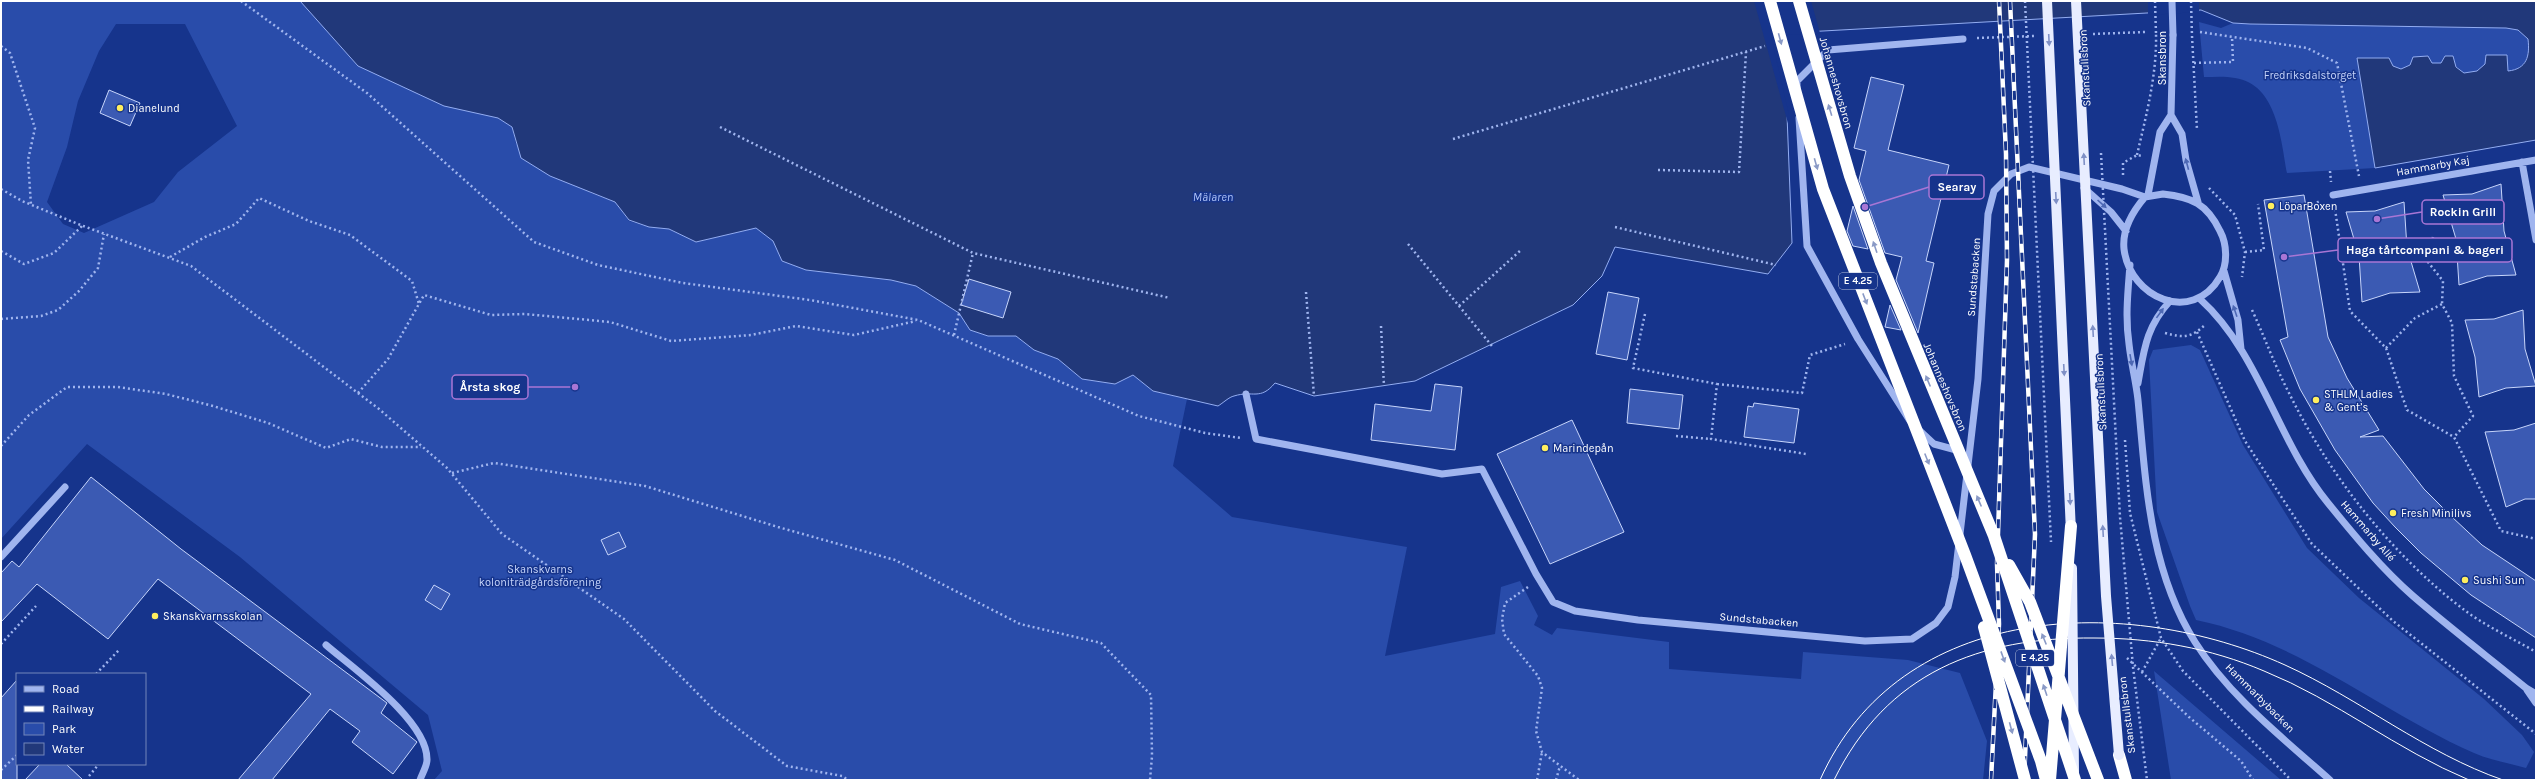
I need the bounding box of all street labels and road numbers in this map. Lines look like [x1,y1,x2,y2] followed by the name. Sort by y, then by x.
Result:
[2076,29,2094,107] street label: Skanstullsbron
[2156,31,2169,85] street label: Skansbron
[1817,36,1855,130] street label: Johanneshovsbron
[2395,153,2471,179] street label: Hammarby Kaj
[1965,237,1983,317] street label: Sundstabacken
[1839,273,1877,289] road number: E 4.25
[1920,341,1970,433] street label: Johanneshovsbron
[2092,353,2110,431] street label: Skanstullsbron
[2338,498,2398,564] street label: Hammarby Allé
[1719,610,1799,630] street label: Sundstabacken
[2016,650,2054,666] road number: E 4.25
[2223,661,2297,735] street label: Hammarbybacken
[2116,676,2138,754] street label: Skanstullsbron

